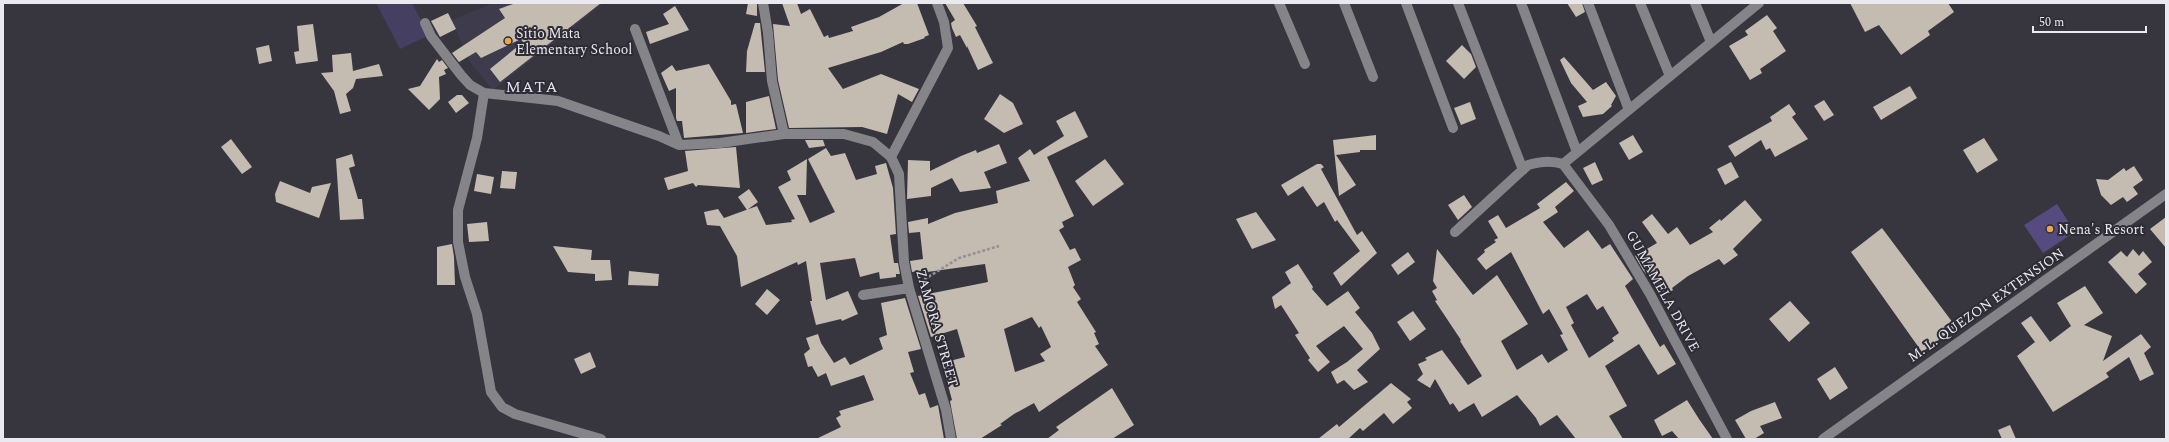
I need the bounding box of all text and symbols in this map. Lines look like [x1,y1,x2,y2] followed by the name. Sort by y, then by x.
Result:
[2033,8,2146,34] scale bar
[2039,13,2064,32] text: 50 m
[516,23,632,60] place label: Sitio Mata Elementary School
[503,36,513,46] marker: Sitio Mata Elementary School
[505,75,559,99] district label: MATA
[2058,219,2144,240] place label: Nena's Resort
[2045,224,2055,234] marker: Nena's Resort
[1621,226,1705,356] street label: GUMAMELA DRIVE
[1903,243,2069,367] street label: M. L. QUEZON EXTENSION
[910,267,964,389] street label: ZAMORA STREET

